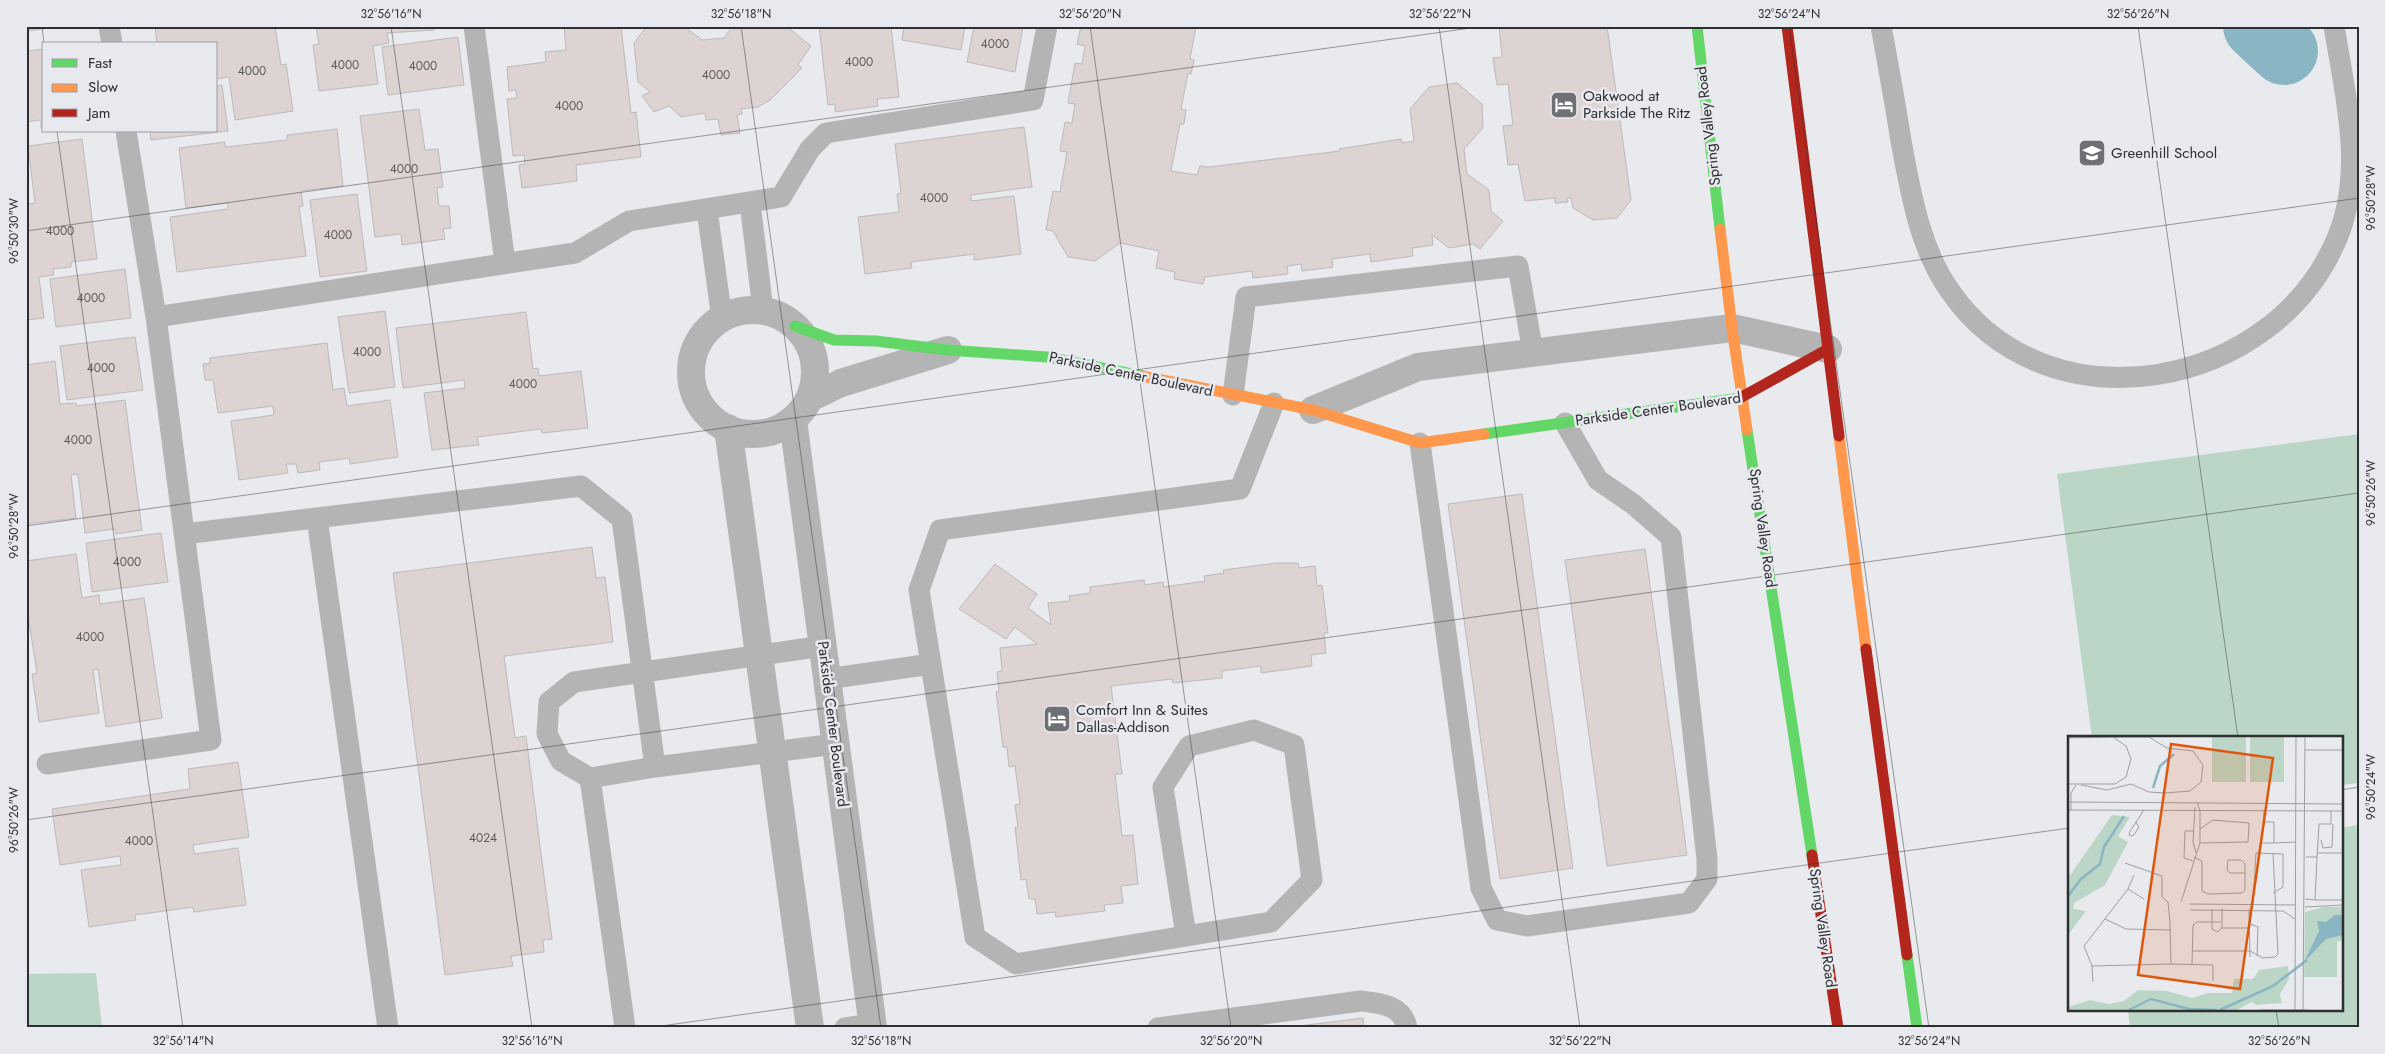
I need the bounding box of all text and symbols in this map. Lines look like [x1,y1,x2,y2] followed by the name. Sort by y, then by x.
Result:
[360,5,422,23] text: 32°56'16"N
[711,5,771,23] text: 32°56'18"N
[1059,5,1121,23] text: 32°56'20"N
[1409,5,1471,23] text: 32°56'22"N
[1758,5,1820,23] text: 32°56'24"N
[2107,5,2169,23] text: 32°56'26"N
[981,35,1009,53] house number: 4000
[42,42,218,132] legend
[88,52,112,74] text: Fast
[845,53,873,71] house number: 4000
[331,56,359,74] house number: 4000
[409,57,437,75] house number: 4000
[238,62,266,80] house number: 4000
[1690,65,1726,187] street label: Spring Valley Road
[702,66,730,84] house number: 4000
[88,76,119,98] text: Slow
[1583,85,1690,124] place label: Oakwood at Parkside The Ritz
[1549,90,1579,120] hotel icon: Oakwood at Parkside The Ritz
[555,97,583,115] house number: 4000
[86,102,111,124] text: Jam
[2077,138,2107,168] school or university icon: Greenhill School
[2111,142,2217,164] place label: Greenhill School
[390,160,418,178] house number: 4000
[2362,165,2380,231] text: 96°50'28"W
[920,189,948,207] house number: 4000
[5,198,23,264] text: 96°50'30"W
[46,222,74,240] house number: 4000
[324,226,352,244] house number: 4000
[77,289,105,307] house number: 4000
[353,343,381,361] house number: 4000
[1047,346,1215,402] street label: Parkside Center Boulevard
[87,359,115,377] house number: 4000
[509,375,537,393] house number: 4000
[1574,386,1742,432] street label: Parkside Center Boulevard
[64,431,92,449] house number: 4000
[2362,460,2380,526] text: 96°50'26"W
[1744,467,1782,589] street label: Spring Valley Road
[5,493,23,559] text: 96°50'28"W
[113,553,141,571] house number: 4000
[76,628,104,646] house number: 4000
[812,640,854,808] street label: Parkside Center Boulevard
[1076,699,1208,738] place label: Comfort Inn & Suites Dallas-Addison
[1042,704,1072,734] hotel icon: Comfort Inn & Suites Dallas-Addison
[2068,736,2342,1012] inset map
[2362,754,2380,820] text: 96°50'24"W
[5,787,23,853] text: 96°50'26"W
[469,829,497,847] house number: 4024
[125,832,153,850] house number: 4000
[1804,867,1842,989] street label: Spring Valley Road
[152,1032,214,1050] text: 32°56'14"N
[501,1032,563,1050] text: 32°56'16"N
[851,1032,911,1050] text: 32°56'18"N
[1200,1032,1262,1050] text: 32°56'20"N
[1549,1032,1611,1050] text: 32°56'22"N
[1898,1032,1960,1050] text: 32°56'24"N
[2248,1032,2310,1050] text: 32°56'26"N

